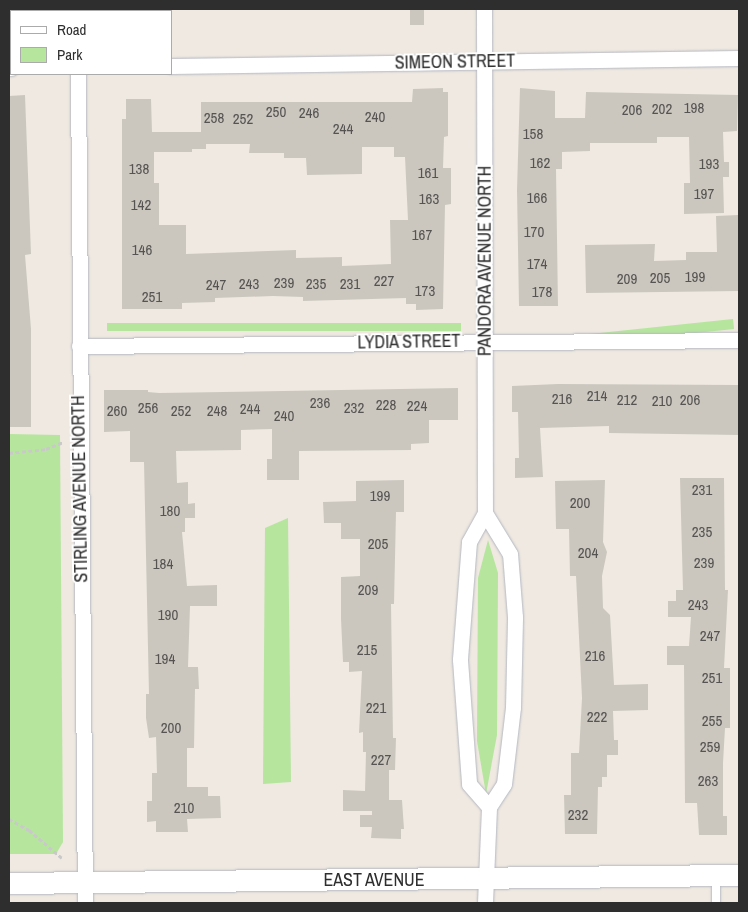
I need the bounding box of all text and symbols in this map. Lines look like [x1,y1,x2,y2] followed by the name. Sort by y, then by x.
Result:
[10,10,172,75] legend
[57,19,86,40] text: Road
[57,44,82,65] text: Park
[395,50,515,74] street label: SIMEON STREET
[684,99,704,117] house number: 198
[652,100,672,118] house number: 202
[622,101,642,119] house number: 206
[266,103,286,121] house number: 250
[299,104,319,122] house number: 246
[365,108,385,126] house number: 240
[204,109,224,127] house number: 258
[233,110,253,128] house number: 252
[333,120,353,138] house number: 244
[523,125,543,143] house number: 158
[530,154,550,172] house number: 162
[699,155,719,173] house number: 193
[129,160,149,178] house number: 138
[418,164,438,182] house number: 161
[474,165,496,357] street label: PANDORA AVENUE NORTH
[694,185,714,203] house number: 197
[527,189,547,207] house number: 166
[419,190,439,208] house number: 163
[131,196,151,214] house number: 142
[524,223,544,241] house number: 170
[412,226,432,244] house number: 167
[132,241,152,259] house number: 146
[527,255,547,273] house number: 174
[685,268,705,286] house number: 199
[650,269,670,287] house number: 205
[617,270,637,288] house number: 209
[374,272,394,290] house number: 227
[274,274,294,292] house number: 239
[239,275,259,293] house number: 243
[306,275,326,293] house number: 235
[340,275,360,293] house number: 231
[206,276,226,294] house number: 247
[415,282,435,300] house number: 173
[532,283,552,301] house number: 178
[142,288,162,306] house number: 251
[357,330,461,354] street label: LYDIA STREET
[587,387,607,405] house number: 214
[552,390,572,408] house number: 216
[617,391,637,409] house number: 212
[680,391,700,409] house number: 206
[652,392,672,410] house number: 210
[310,394,330,412] house number: 236
[68,395,92,583] street label: STIRLING AVENUE NORTH
[376,396,396,414] house number: 228
[407,397,427,415] house number: 224
[138,399,158,417] house number: 256
[344,399,364,417] house number: 232
[240,400,260,418] house number: 244
[107,402,127,420] house number: 260
[171,402,191,420] house number: 252
[207,402,227,420] house number: 248
[274,407,294,425] house number: 240
[692,481,712,499] house number: 231
[370,487,390,505] house number: 199
[570,494,590,512] house number: 200
[160,502,180,520] house number: 180
[692,523,712,541] house number: 235
[368,535,388,553] house number: 205
[578,544,598,562] house number: 204
[694,554,714,572] house number: 239
[153,555,173,573] house number: 184
[358,581,378,599] house number: 209
[688,596,708,614] house number: 243
[158,606,178,624] house number: 190
[700,627,720,645] house number: 247
[357,641,377,659] house number: 215
[585,647,605,665] house number: 216
[155,650,175,668] house number: 194
[702,669,722,687] house number: 251
[366,699,386,717] house number: 221
[587,708,607,726] house number: 222
[702,712,722,730] house number: 255
[161,719,181,737] house number: 200
[700,738,720,756] house number: 259
[371,751,391,769] house number: 227
[698,772,718,790] house number: 263
[174,799,194,817] house number: 210
[568,806,588,824] house number: 232
[323,869,425,891] street label: EAST AVENUE

